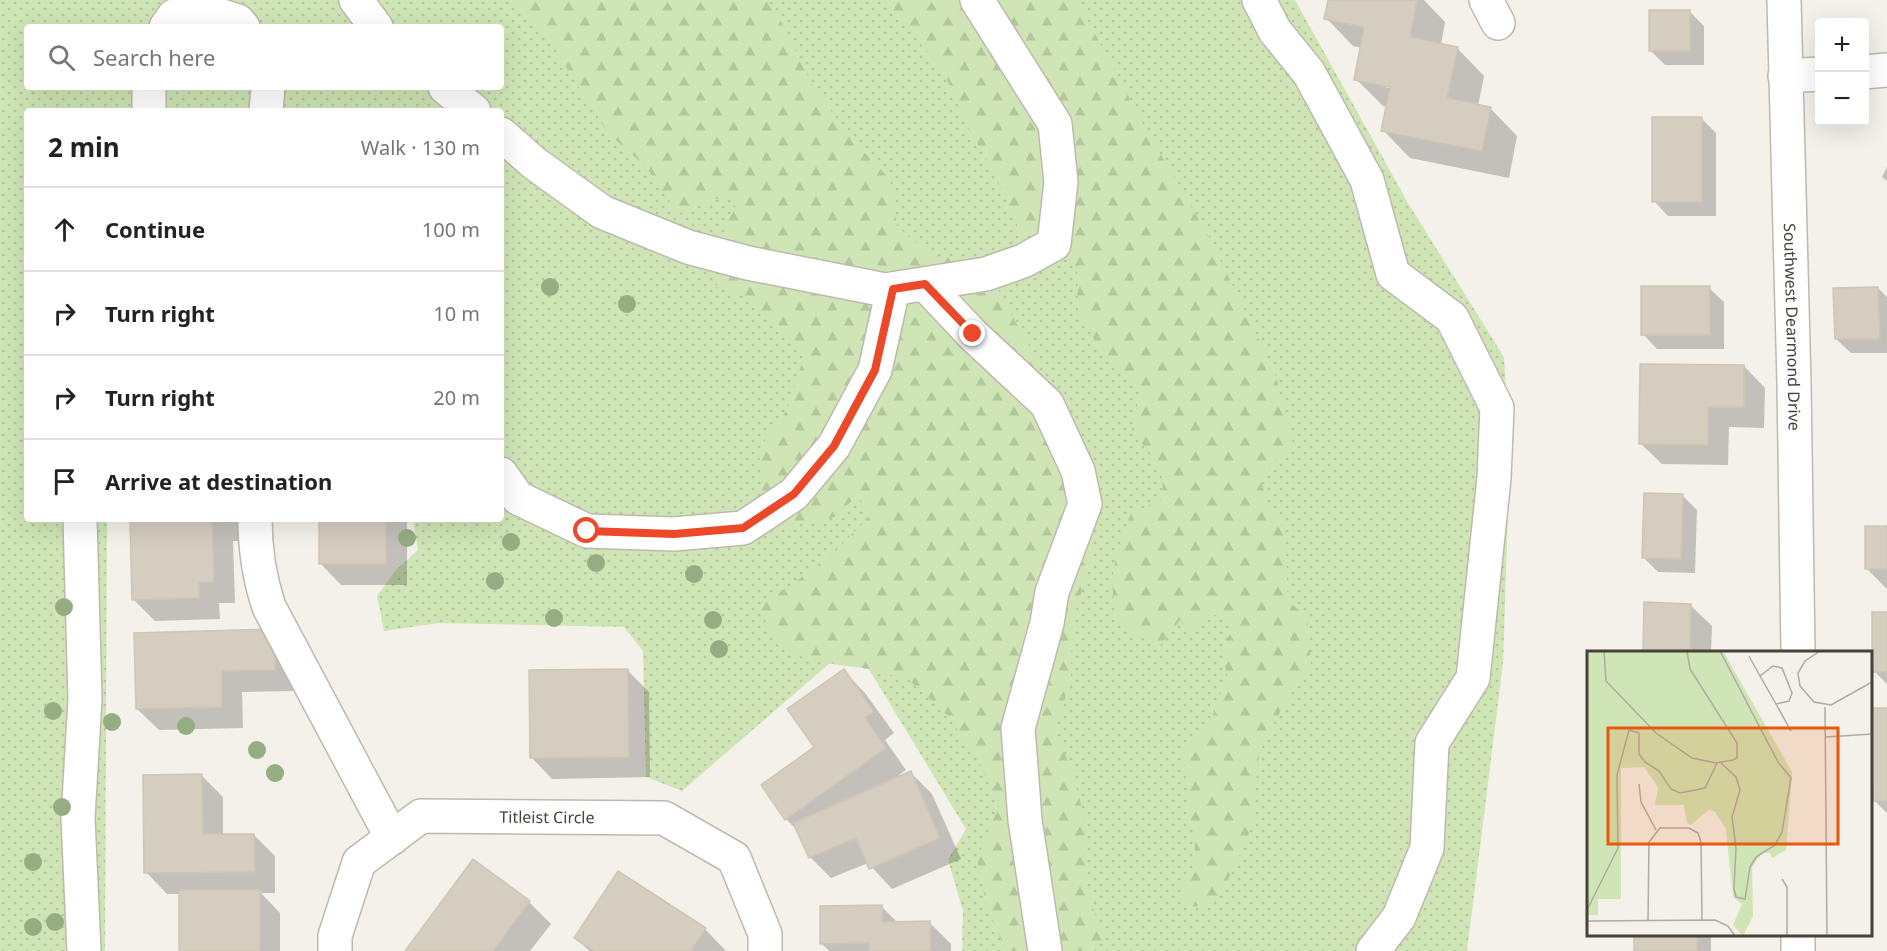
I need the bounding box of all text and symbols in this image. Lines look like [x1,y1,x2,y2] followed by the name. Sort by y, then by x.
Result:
[1815,18,1869,126] map controls
[1815,18,1869,72] button: +
[24,24,504,90] search box
[45,41,78,74] icon: search
[93,42,215,72] text: Search here
[1815,72,1869,126] button: −
[48,129,120,165] text: 2 min
[361,134,480,161] text: Walk · 130 m
[48,213,81,246] icon: ahead
[105,214,205,244] text: Continue
[422,216,480,243] text: 100 m
[1779,223,1806,431] street label: Southwest Dearmond Drive
[48,297,81,330] icon: right
[105,298,215,328] text: Turn right
[433,300,480,327] text: 10 m
[959,320,985,346] route end
[48,381,81,414] icon: right
[105,382,215,412] text: Turn right
[433,384,480,411] text: 20 m
[48,465,81,498] icon: arrive
[105,466,332,496] text: Arrive at destination
[573,517,599,543] route start
[1587,651,1872,936] inset map
[499,806,595,828] street label: Titleist Circle

